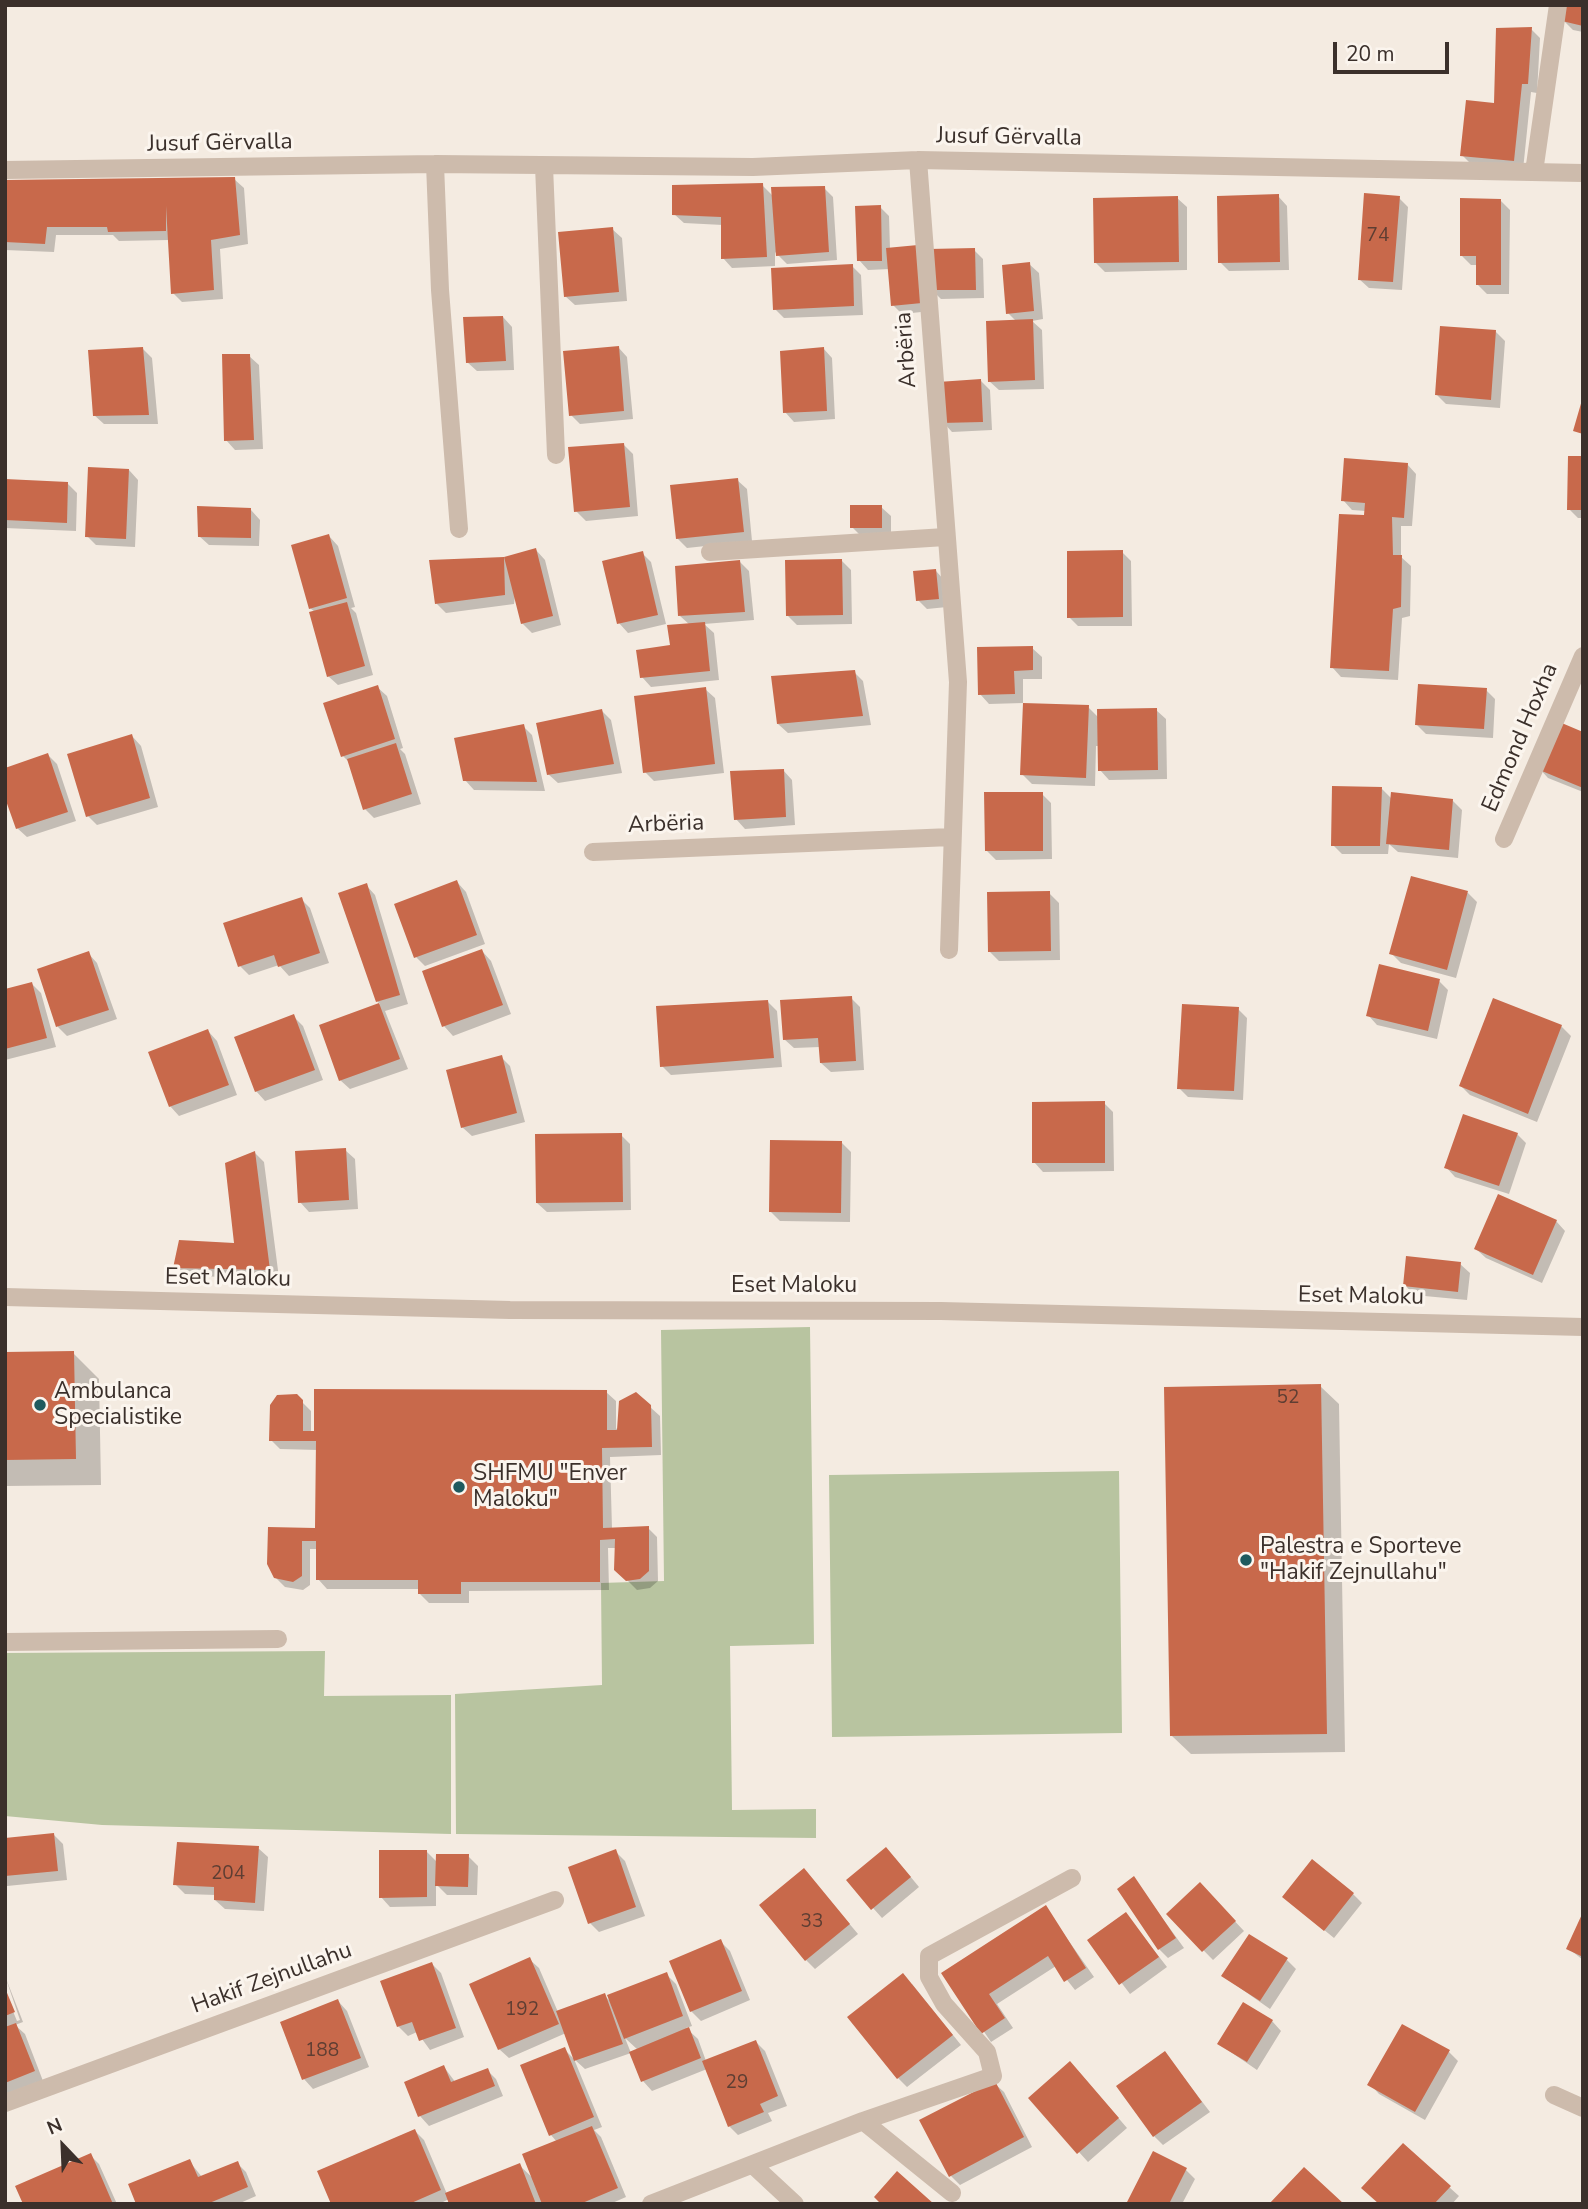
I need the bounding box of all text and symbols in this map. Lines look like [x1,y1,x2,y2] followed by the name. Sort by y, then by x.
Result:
[1336,28,1452,72] scale bar
[1346,40,1395,68] text: 20 m
[936,123,1082,153] street label: Jusuf Gërvalla
[147,129,293,159] street label: Jusuf Gërvalla
[1367,225,1389,247] house number: 74
[891,311,923,389] street label: Arbëria
[1477,659,1565,817] street label: Edmond Hoxha
[627,810,705,840] street label: Arbëria
[165,1264,291,1294] street label: Eset Maloku
[731,1272,857,1300] street label: Eset Maloku
[1298,1282,1424,1312] street label: Eset Maloku
[54,1378,182,1432] place label: Ambulanca Specialistike
[1277,1387,1299,1409] house number: 52
[32,1397,48,1413] marker: Ambulanca Specialistike
[473,1460,627,1514] place label: SHFMU "Enver Maloku"
[451,1479,467,1495] marker: SHFMU "Enver Maloku"
[1260,1533,1462,1587] place label: Palestra e Sporteve "Hakif Zejnullahu"
[1238,1552,1254,1568] marker: Palestra e Sporteve "Hakif Zejnullahu"
[211,1863,245,1885] house number: 204
[801,1911,823,1933] house number: 33
[188,1937,356,2021] street label: Hakif Zejnullahu
[505,1999,539,2021] house number: 192
[305,2040,339,2062] house number: 188
[726,2072,748,2094] house number: 29
[28,2111,98,2181] north arrow
[43,2112,66,2141] text: N

